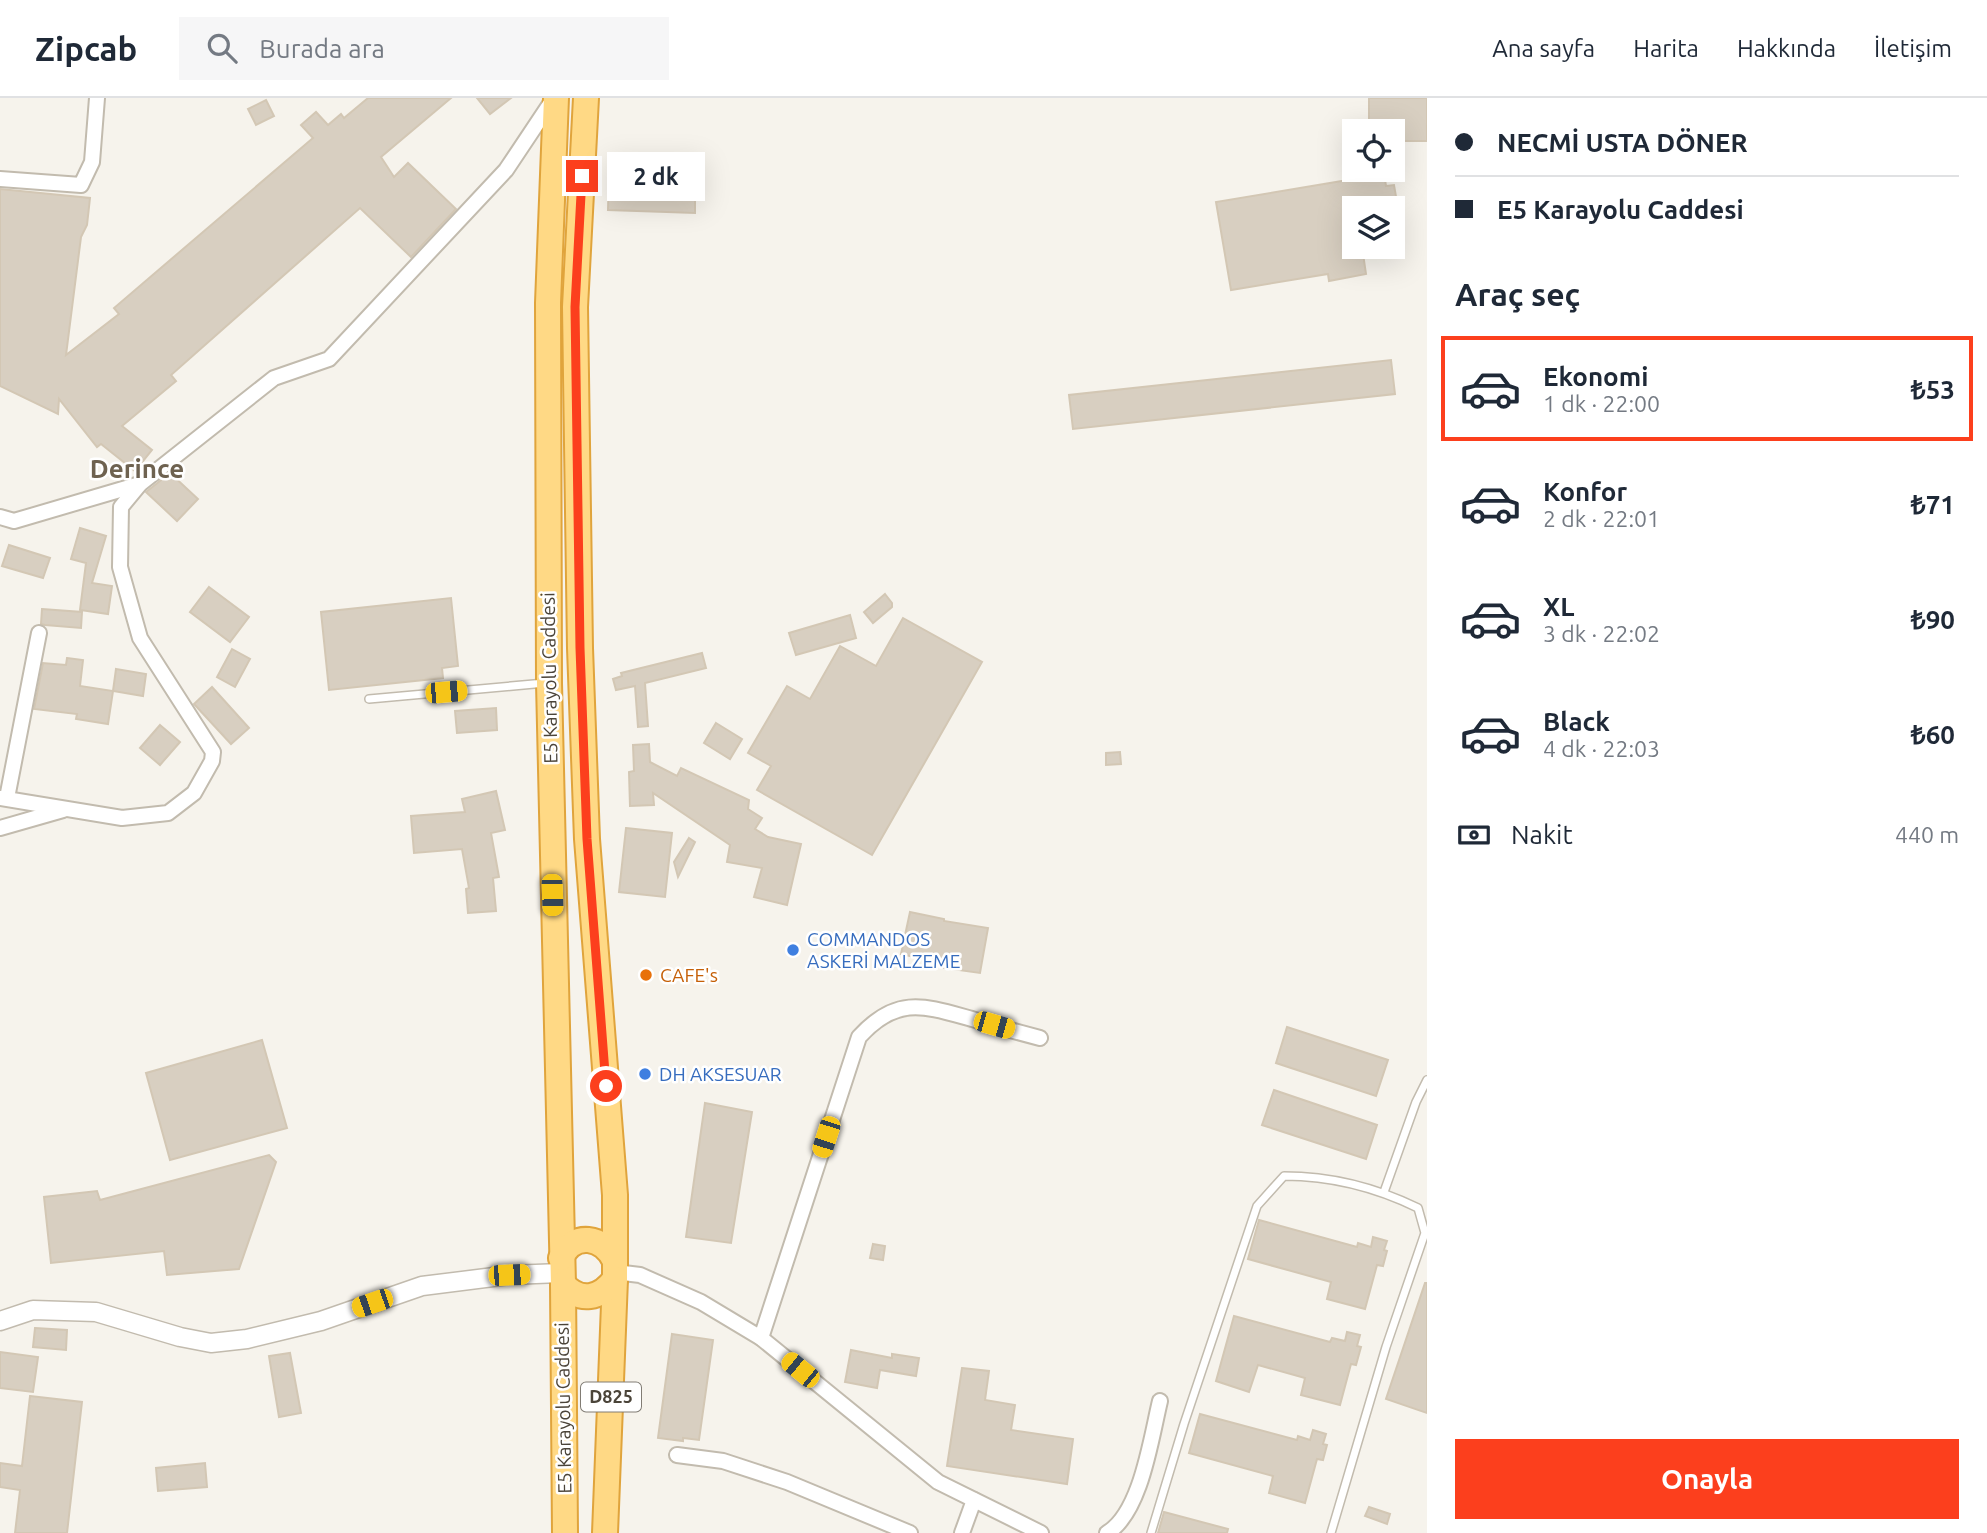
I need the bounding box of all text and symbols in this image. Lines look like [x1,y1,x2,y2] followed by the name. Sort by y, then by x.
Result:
[179,17,669,80] search box
[203,29,241,67] icon: search
[35,30,137,67] text: Zipcab
[259,34,385,63] text: Burada ara
[1492,35,1595,62] text: Ana sayfa
[1633,35,1699,62] text: Harita
[1737,35,1836,62] text: Hakkında
[1874,35,1952,62] text: İletişim
[1342,119,1405,259] map controls
[1342,119,1405,182] button: locate
[1497,128,1748,157] text: NECMİ USTA DÖNER
[606,152,704,200] callout: 2 dk
[566,160,598,192] route end
[633,164,679,189] text: 2 dk
[1497,195,1744,224] text: E5 Karayolu Caddesi
[1342,196,1405,259] button: layers
[1455,276,1580,312] text: Araç seç
[1459,357,1522,420] icon: car
[1543,362,1648,391] text: Ekonomi
[1911,375,1955,404] text: ₺53
[1543,391,1660,416] text: 1 dk · 22:00
[90,454,184,483] district label: Derince
[1459,472,1522,535] icon: car
[1543,477,1627,506] text: Konfor
[1911,490,1955,519] text: ₺71
[1543,506,1660,531] text: 2 dk · 22:01
[1459,587,1522,650] icon: car
[537,592,561,764] street label: E5 Karayolu Caddesi
[1543,592,1574,621] text: XL
[1911,605,1955,634] text: ₺90
[1543,621,1660,646] text: 3 dk · 22:02
[425,680,468,704] car
[1459,702,1522,765] icon: car
[1543,707,1610,736] text: Black
[1911,720,1955,749] text: ₺60
[1543,736,1660,761] text: 4 dk · 22:03
[1455,816,1493,854] icon: cash
[1511,820,1573,849] text: Nakit
[1895,822,1959,847] text: 440 m
[541,874,564,916] car
[807,928,960,972] place label: COMMANDOS ASKERİ MALZEME
[785,942,801,958] marker: COMMANDOS ASKERİ MALZEME
[660,964,718,986] place label: CAFE's
[638,967,654,983] marker: CAFE's
[971,1009,1018,1041] car
[659,1063,782,1085] place label: DH AKSESUAR
[637,1066,653,1082] marker: DH AKSESUAR
[590,1070,622,1102] route start
[810,1114,843,1160] car
[488,1264,531,1286] car
[349,1286,396,1320] car
[551,1322,575,1494] street label: E5 Karayolu Caddesi
[778,1349,823,1391] car
[581,1382,641,1412] road number: D825
[1455,1439,1959,1519] button: Onayla

